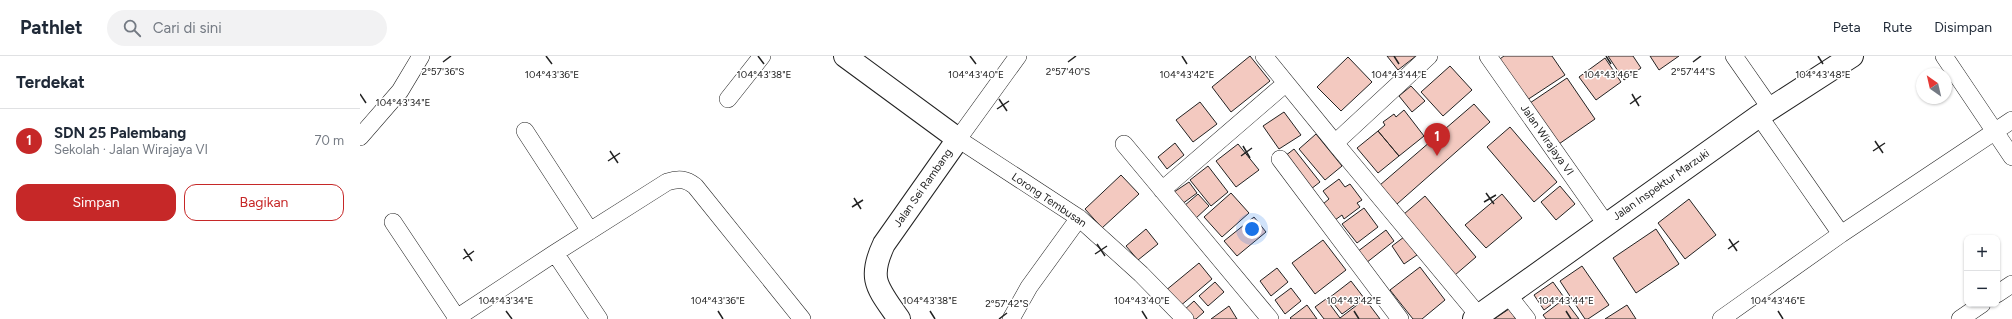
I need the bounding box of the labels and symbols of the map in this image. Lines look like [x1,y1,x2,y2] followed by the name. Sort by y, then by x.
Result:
[422,65,464,78] text: 2°57'36"S
[1046,65,1090,78] text: 2°57'40"S
[1671,65,1715,78] text: 2°57'44"S
[525,68,579,81] text: 104°43'36"E
[737,68,791,81] text: 104°43'38"E
[948,68,1004,81] text: 104°43'40"E
[1159,68,1215,81] text: 104°43'42"E
[1371,68,1427,81] text: 104°43'44"E
[1583,68,1639,81] text: 104°43'46"E
[1795,68,1851,81] text: 104°43'48"E
[1916,68,1952,104] north arrow
[376,96,431,109] text: 104°43'34"E
[1518,102,1576,178] street label: Jalan Wirajaya VI
[1424,123,1450,156] pin: 1
[891,146,955,230] street label: Jalan Sei Rambang
[1610,147,1712,223] street label: Jalan Inspektur Marzuki
[1009,170,1089,230] street label: Lorong Tembusan
[1242,219,1262,239] your location
[479,294,534,307] text: 104°43'34"E
[691,294,745,307] text: 104°43'36"E
[903,294,957,307] text: 104°43'38"E
[1114,294,1170,307] text: 104°43'40"E
[1326,294,1382,307] text: 104°43'42"E
[1538,294,1594,307] text: 104°43'44"E
[1750,294,1806,307] text: 104°43'46"E
[985,297,1029,310] text: 2°57'42"S

